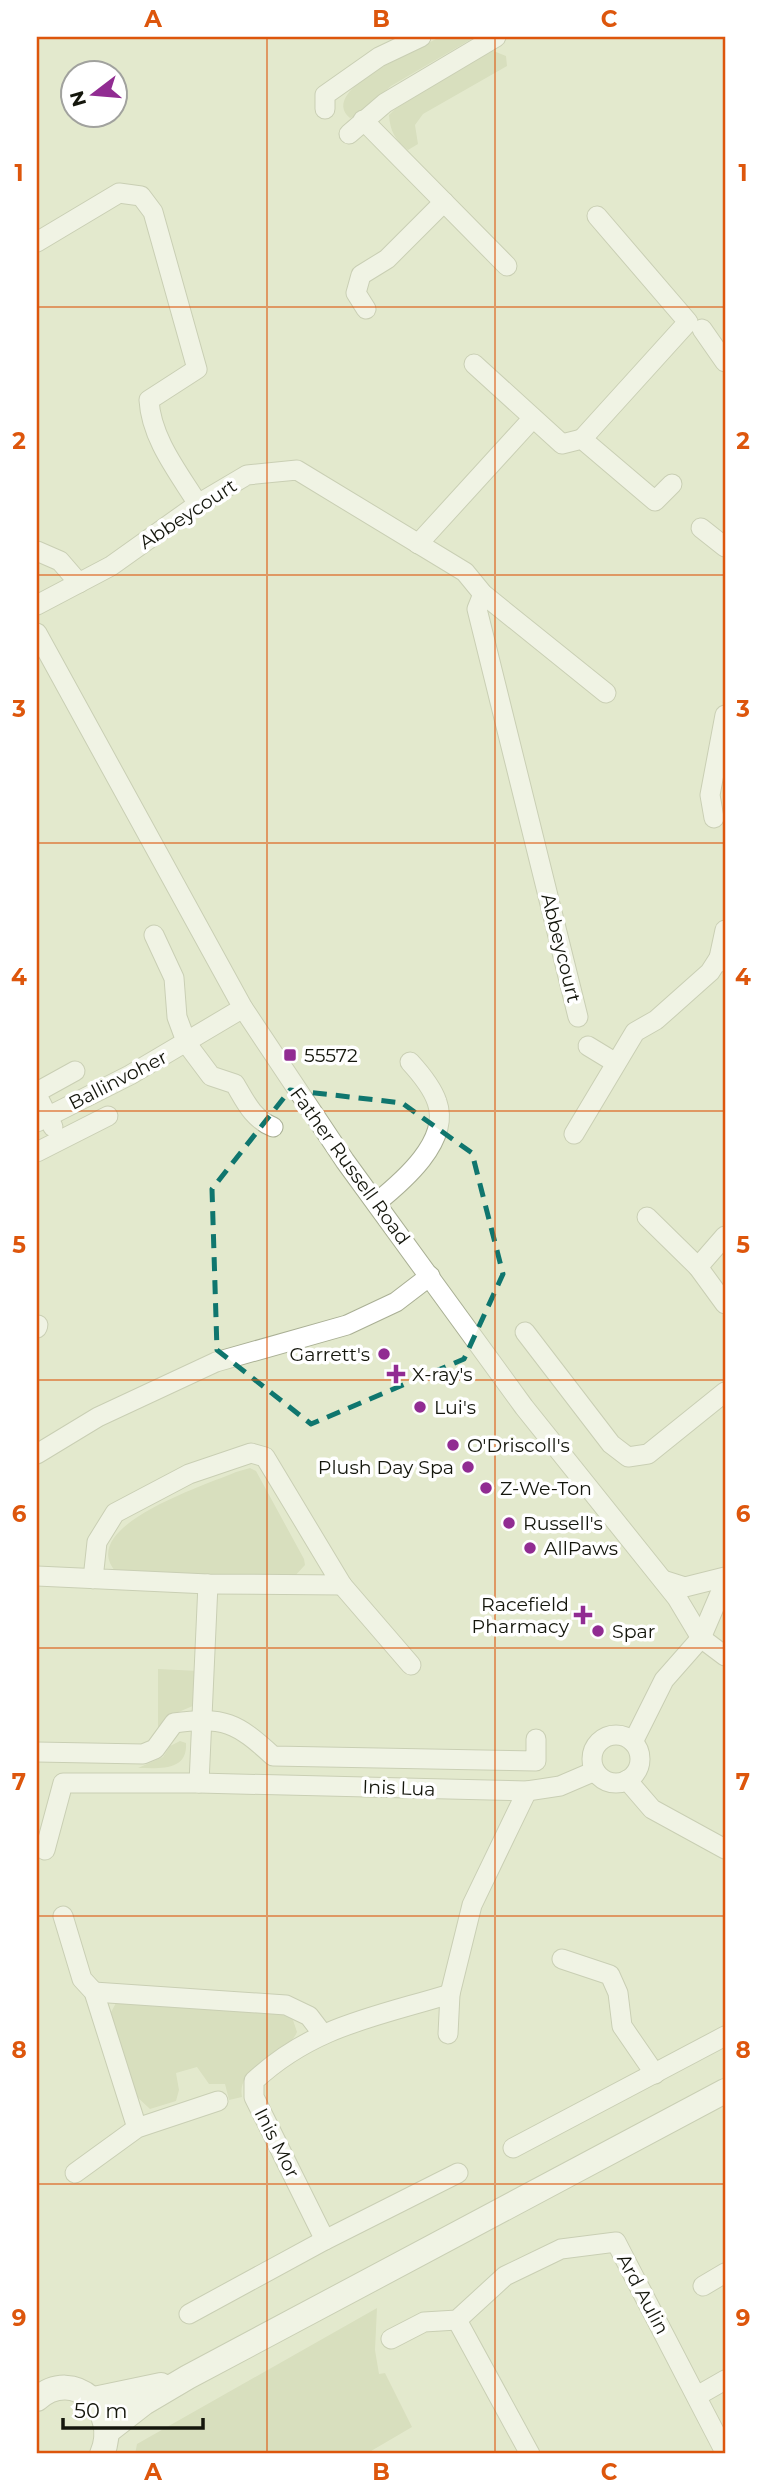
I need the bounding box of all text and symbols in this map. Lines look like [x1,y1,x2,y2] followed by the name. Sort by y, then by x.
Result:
[143,5,162,33] text: A
[372,5,390,33] text: B
[601,5,618,33] text: C
[60,60,130,130] north arrow
[65,88,91,109] text: N
[14,159,24,187] text: 1
[738,159,748,187] text: 1
[12,427,26,455] text: 2
[736,427,750,455] text: 2
[135,474,241,554] street label: Abbeycourt
[11,695,26,723] text: 3
[735,695,750,723] text: 3
[536,891,586,1005] street label: Abbeycourt
[11,963,27,991] text: 4
[735,963,751,991] text: 4
[304,1044,358,1067] place label: 55572
[65,1045,171,1115] street label: Ballinvoher
[282,1047,298,1063] marker: 55572
[285,1083,415,1249] street label: Father Russell Road
[12,1231,26,1259] text: 5
[736,1231,750,1259] text: 5
[290,1343,370,1366] place label: Garrett's
[376,1346,392,1362] marker: Garrett's
[412,1363,473,1386] place label: X-ray's
[386,1364,406,1384] marker: X-ray's
[434,1396,476,1419] place label: Lui's
[412,1399,428,1415] marker: Lui's
[467,1434,570,1457] place label: O'Driscoll's
[445,1437,461,1453] marker: O'Driscoll's
[318,1456,454,1479] place label: Plush Day Spa
[460,1459,476,1475] marker: Plush Day Spa
[500,1477,592,1500] place label: Z-We-Ton
[478,1480,494,1496] marker: Z-We-Ton
[12,1500,27,1528] text: 6
[736,1500,751,1528] text: 6
[523,1512,603,1535] place label: Russell's
[501,1515,517,1531] marker: Russell's
[544,1537,618,1560] place label: AllPaws
[522,1540,538,1556] marker: AllPaws
[472,1593,570,1638] place label: Racefield Pharmacy
[575,1607,591,1623] marker: Racefield Pharmacy
[612,1620,655,1643] place label: Spar
[590,1623,606,1639] marker: Spar
[12,1768,26,1796] text: 7
[736,1768,750,1796] text: 7
[362,1775,436,1801] street label: Inis Lua
[11,2036,27,2064] text: 8
[735,2036,751,2064] text: 8
[250,2104,304,2182] street label: Inis Mor
[612,2250,674,2338] street label: Ard Aulin
[12,2304,26,2332] text: 9
[736,2304,750,2332] text: 9
[63,2386,203,2430] scale bar
[74,2398,128,2423] text: 50 m
[143,2458,162,2486] text: A
[372,2458,390,2486] text: B
[601,2458,618,2486] text: C

